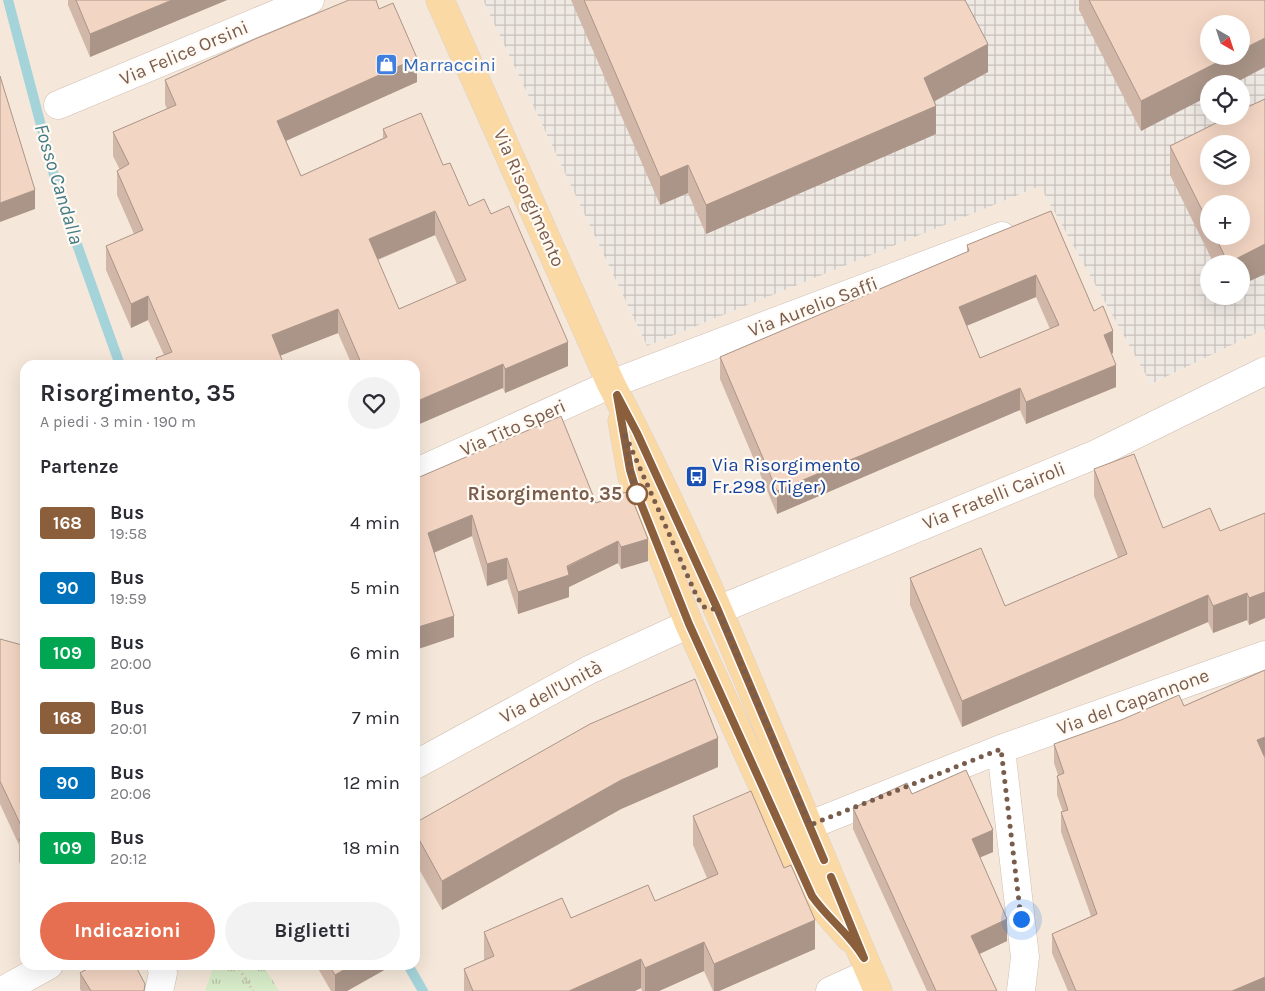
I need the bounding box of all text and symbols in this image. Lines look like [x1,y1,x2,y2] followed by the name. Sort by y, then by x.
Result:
[1200,15,1250,65] north arrow
[1200,15,1250,305] map controls
[116,16,252,90] street label: Via Felice Orsini
[375,53,399,77] shop icon: Marraccini
[403,54,496,76] place label: Marraccini
[1200,75,1250,125] button: locate
[30,121,88,247] water label: Fosso Candalla
[489,126,569,270] street label: Via Risorgimento
[1200,135,1250,185] button: layers
[1200,195,1250,245] button: +
[1200,255,1250,305] button: −
[745,272,881,342] street label: Via Aurelio Saffi
[348,377,400,429] button: heart
[40,379,235,407] text: Risorgimento, 35
[457,395,569,461] street label: Via Tito Speri
[40,412,196,431] text: A piedi · 3 min · 190 m
[712,454,860,498] place label: Via Risorgimento Fr.298 (Tiger)
[40,456,118,478] text: Partenze
[919,457,1069,535] street label: Via Fratelli Cairoli
[684,464,708,488] bus stop icon: Via Risorgimento Fr.298 (Tiger)
[467,483,622,505] place label: Risorgimento, 35
[626,483,648,505] marker: Risorgimento, 35
[110,502,144,524] text: Bus
[53,512,82,534] text: 168
[350,512,400,534] text: 4 min
[110,524,147,543] text: 19:58
[110,567,144,589] text: Bus
[56,577,79,599] text: 90
[350,577,400,599] text: 5 min
[110,589,147,608] text: 19:59
[110,632,144,654] text: Bus
[53,642,82,664] text: 109
[350,642,400,664] text: 6 min
[110,654,151,673] text: 20:00
[496,656,606,728] street label: Via dell'Unità
[1054,664,1212,740] street label: Via del Capannone
[110,697,144,719] text: Bus
[53,707,82,729] text: 168
[352,707,400,729] text: 7 min
[110,719,147,738] text: 20:01
[110,762,144,784] text: Bus
[56,772,79,794] text: 90
[343,772,400,794] text: 12 min
[110,784,151,803] text: 20:06
[110,827,144,849] text: Bus
[53,837,82,859] text: 109
[343,837,400,859] text: 18 min
[110,849,147,868] text: 20:12
[40,902,215,960] button: Indicazioni
[225,902,400,960] button: Biglietti
[1009,907,1034,932] your location

